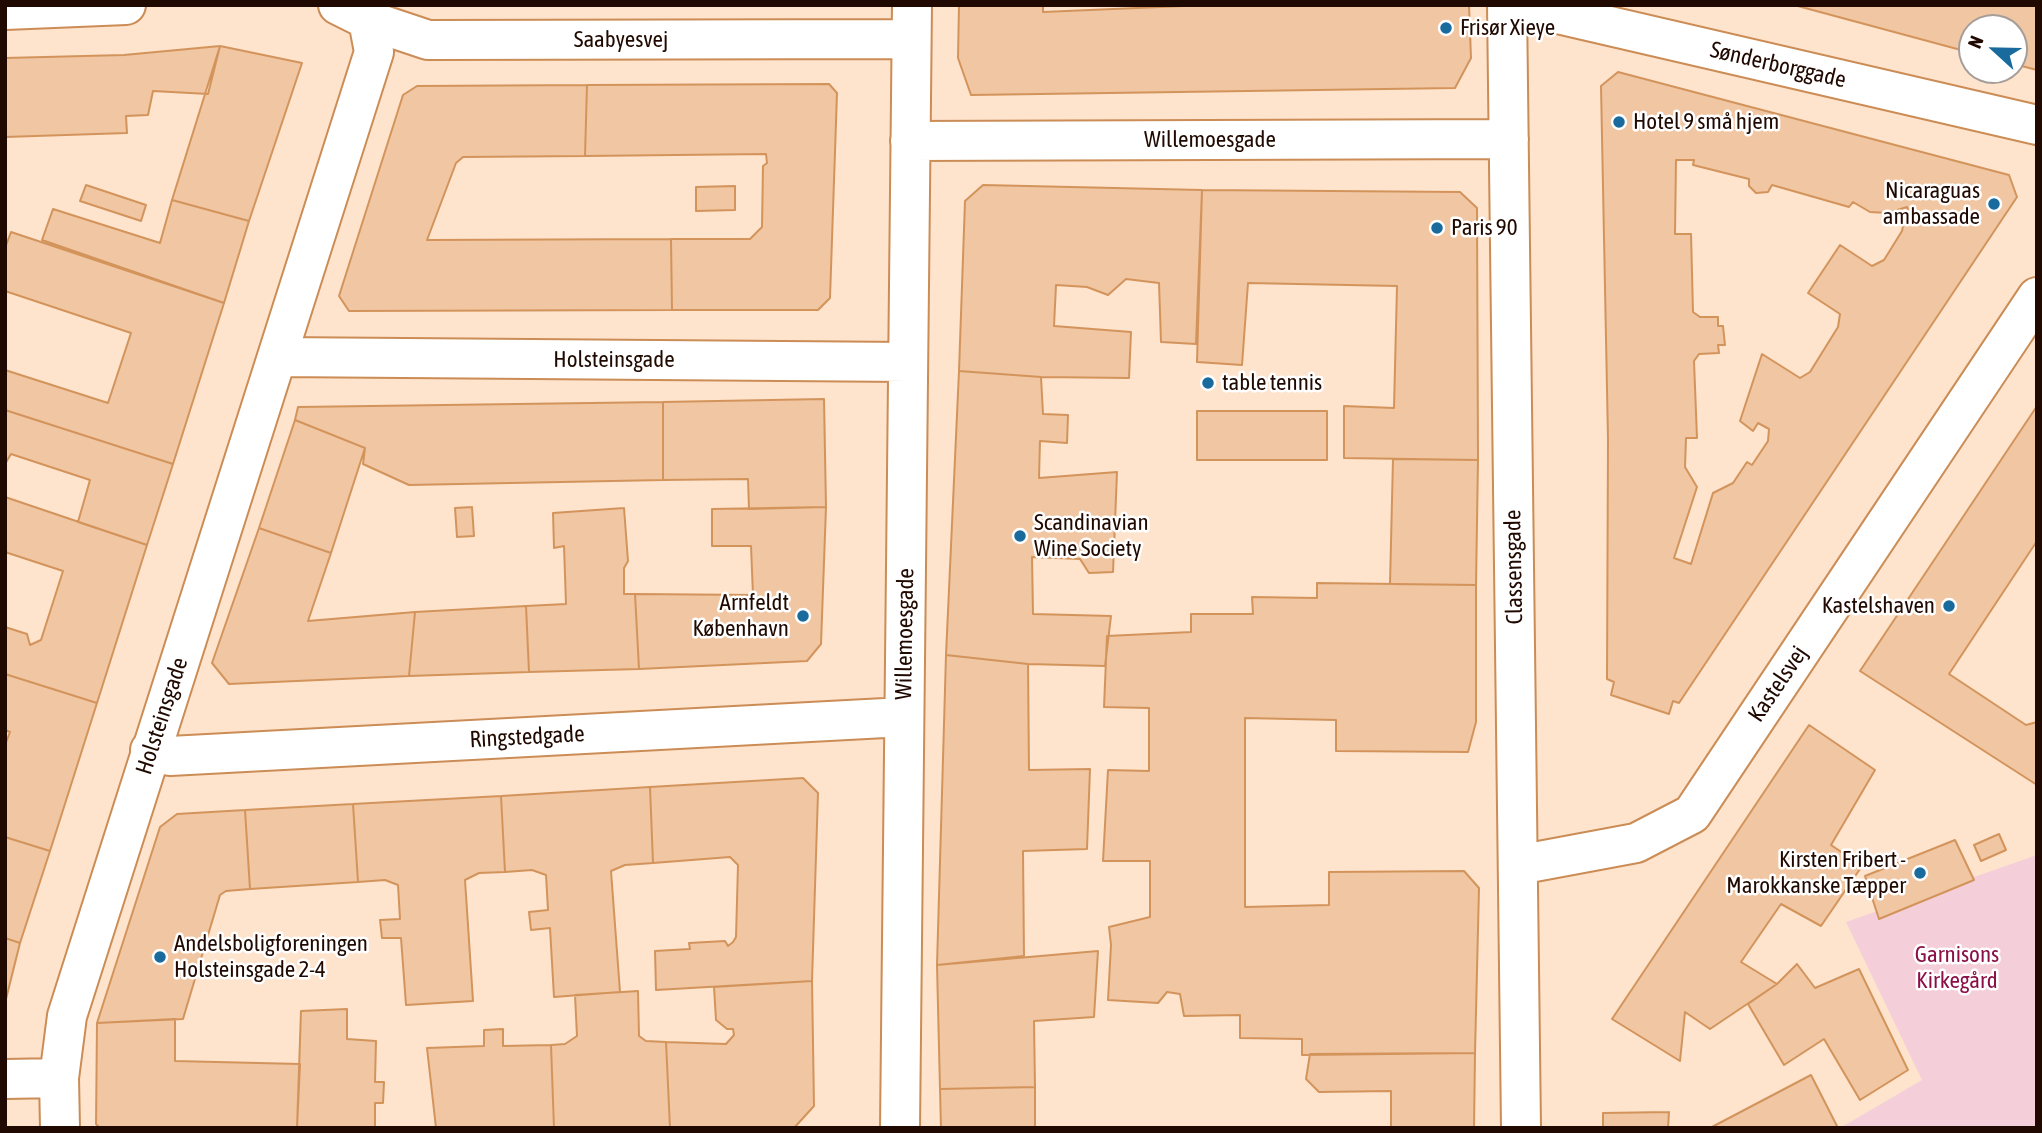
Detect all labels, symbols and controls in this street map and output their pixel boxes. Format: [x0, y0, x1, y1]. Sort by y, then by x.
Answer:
place label: Frisør Xieye [1460, 14, 1555, 42]
north arrow [1958, 14, 2028, 84]
marker: Frisør Xieye [1438, 20, 1454, 36]
street label: Saabyesvej [574, 26, 668, 54]
text: N [1963, 33, 1988, 51]
street label: Sønderborggade [1707, 36, 1849, 94]
place label: Hotel 9 små hjem [1633, 108, 1779, 136]
marker: Hotel 9 små hjem [1611, 114, 1627, 130]
street label: Willemoesgade [1144, 126, 1276, 154]
place label: Nicaraguas ambassade [1883, 177, 1980, 231]
marker: Nicaraguas ambassade [1986, 196, 2002, 212]
place label: Paris 90 [1451, 214, 1517, 242]
marker: Paris 90 [1429, 220, 1445, 236]
street label: Holsteinsgade [553, 346, 675, 374]
place label: table tennis [1222, 369, 1322, 397]
marker: table tennis [1200, 375, 1216, 391]
place label: Scandinavian Wine Society [1034, 509, 1149, 563]
street label: Classensgade [1499, 509, 1529, 625]
marker: Scandinavian Wine Society [1012, 528, 1028, 544]
street label: Willemoesgade [890, 568, 920, 700]
place label: Arnfeldt København [692, 589, 789, 643]
place label: Kastelshaven [1822, 592, 1935, 620]
marker: Kastelshaven [1941, 598, 1957, 614]
marker: Arnfeldt København [795, 608, 811, 624]
street label: Kastelsvej [1743, 641, 1813, 727]
street label: Holsteinsgade [130, 654, 194, 778]
street label: Ringstedgade [469, 720, 585, 754]
place label: Kirsten Fribert - Marokkanske Tæpper [1726, 846, 1906, 900]
marker: Kirsten Fribert - Marokkanske Tæpper [1912, 865, 1928, 881]
place label: Andelsboligforeningen Holsteinsgade 2-4 [174, 930, 368, 984]
park label: Garnisons Kirkegård [1915, 941, 1999, 995]
marker: Andelsboligforeningen Holsteinsgade 2-4 [152, 949, 168, 965]

